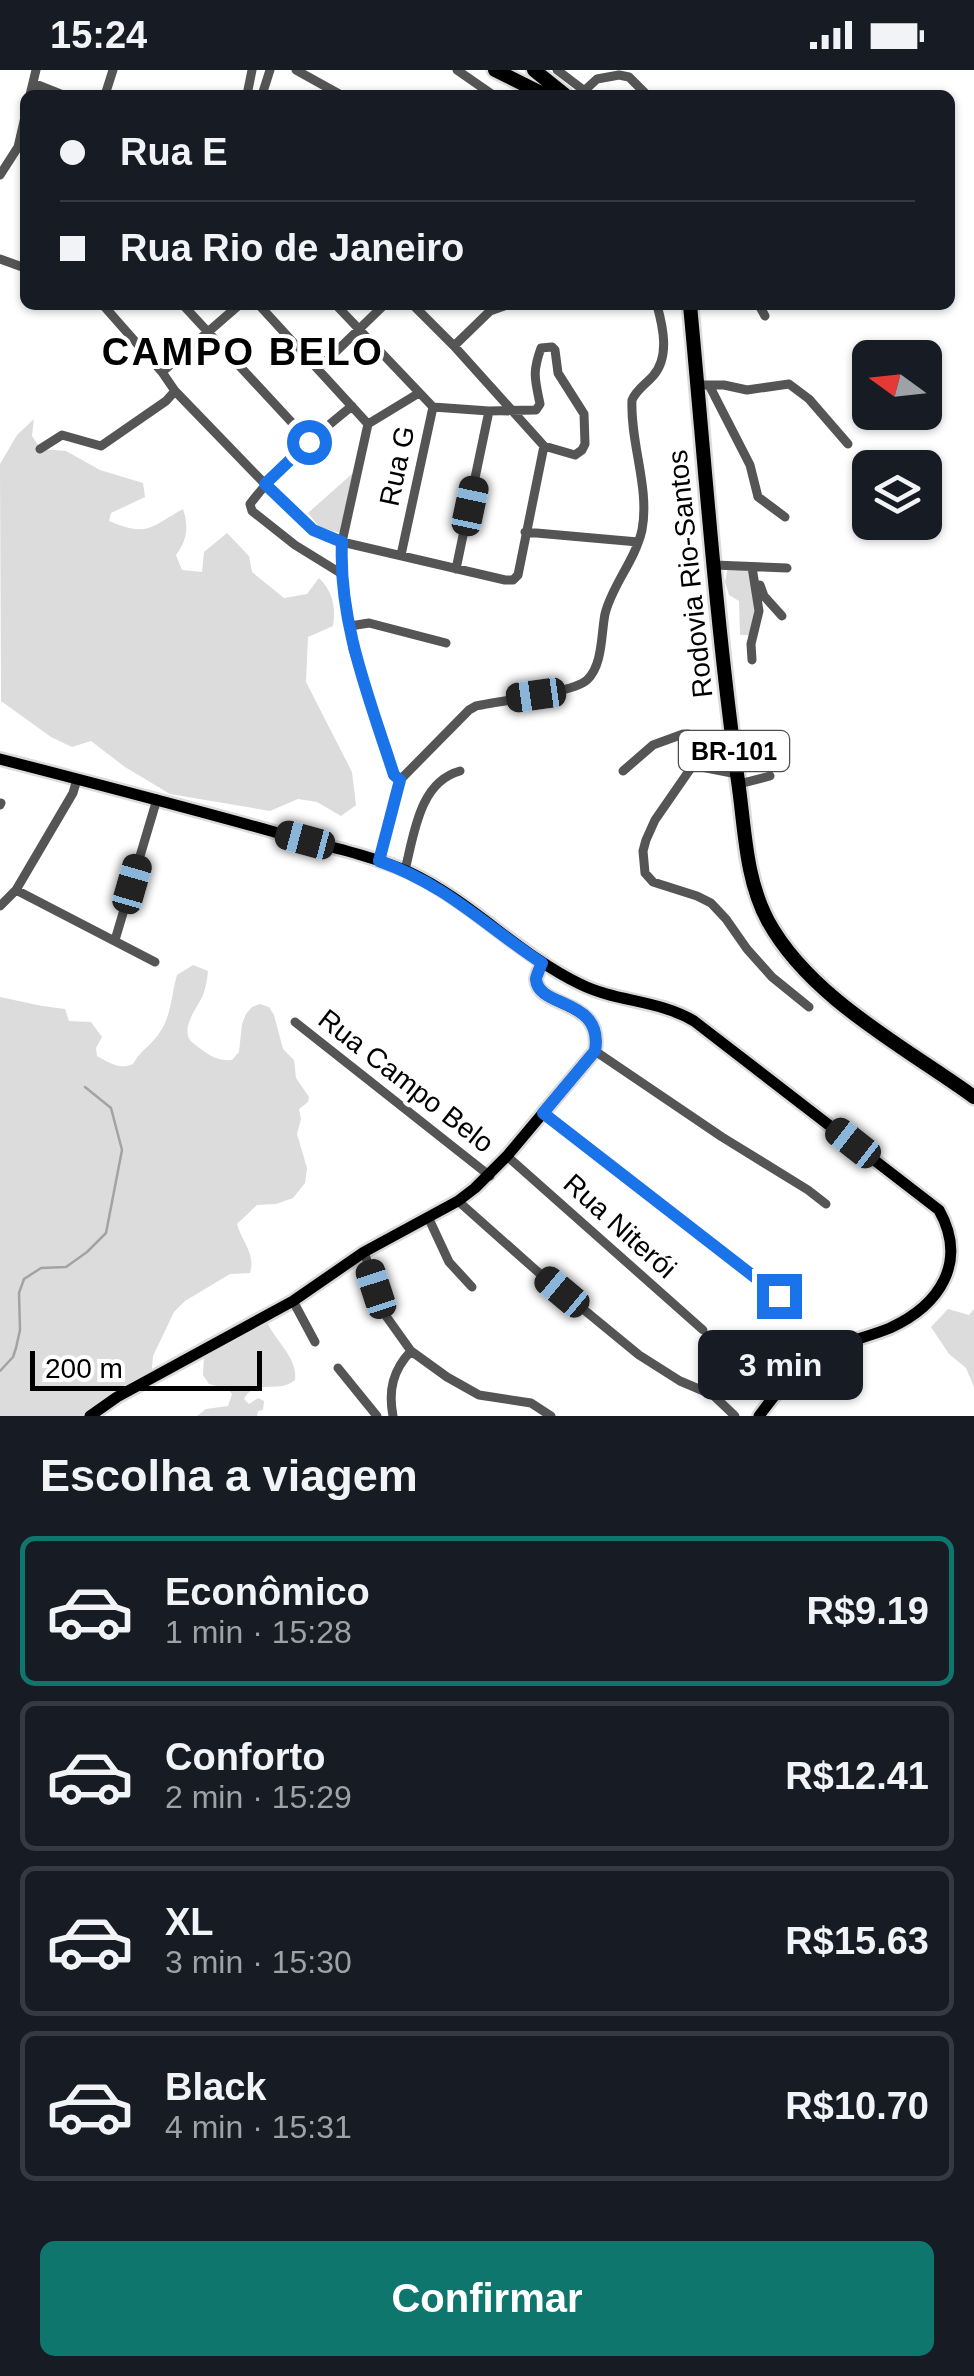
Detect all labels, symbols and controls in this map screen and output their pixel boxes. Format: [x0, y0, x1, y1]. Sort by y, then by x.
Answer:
text: 15:24 [50, 14, 147, 56]
text: Rua E [120, 131, 228, 173]
text: Rua Rio de Janeiro [120, 227, 464, 269]
district label: CAMPO BELO [102, 331, 384, 373]
north arrow [852, 340, 942, 430]
map controls [852, 340, 942, 540]
route start [287, 420, 332, 465]
street label: Rua G [373, 423, 421, 509]
street label: Rodovia Rio-Santos [662, 449, 718, 699]
button: layers [852, 450, 942, 540]
car [449, 474, 491, 538]
car [504, 676, 568, 714]
road number: BR-101 [679, 731, 789, 771]
car [272, 818, 338, 862]
car [109, 851, 155, 917]
street label: Rua Campo Belo [312, 1003, 500, 1159]
car [820, 1113, 886, 1173]
street label: Rua Niterói [558, 1168, 682, 1284]
car [352, 1256, 400, 1322]
car [529, 1261, 595, 1323]
route end [757, 1274, 802, 1319]
callout: 3 min [696, 1331, 862, 1401]
scale bar [30, 1346, 262, 1390]
text: 3 min [739, 1347, 822, 1383]
text: 200 m [45, 1353, 123, 1384]
text: Escolha a viagem [40, 1450, 418, 1501]
icon: car [45, 1566, 135, 1656]
text: Econômico [165, 1571, 370, 1613]
text: R$9.19 [806, 1590, 929, 1632]
text: 1 min · 15:28 [165, 1614, 352, 1650]
icon: car [45, 1731, 135, 1821]
text: Conforto [165, 1736, 325, 1778]
text: R$12.41 [785, 1755, 929, 1797]
text: 2 min · 15:29 [165, 1779, 352, 1815]
icon: car [45, 1896, 135, 1986]
text: XL [165, 1901, 214, 1943]
text: R$15.63 [785, 1920, 929, 1962]
text: 3 min · 15:30 [165, 1944, 352, 1980]
icon: car [45, 2061, 135, 2151]
text: Black [165, 2066, 266, 2108]
text: R$10.70 [785, 2085, 929, 2127]
text: 4 min · 15:31 [165, 2109, 352, 2145]
button: Confirmar [40, 2241, 934, 2356]

